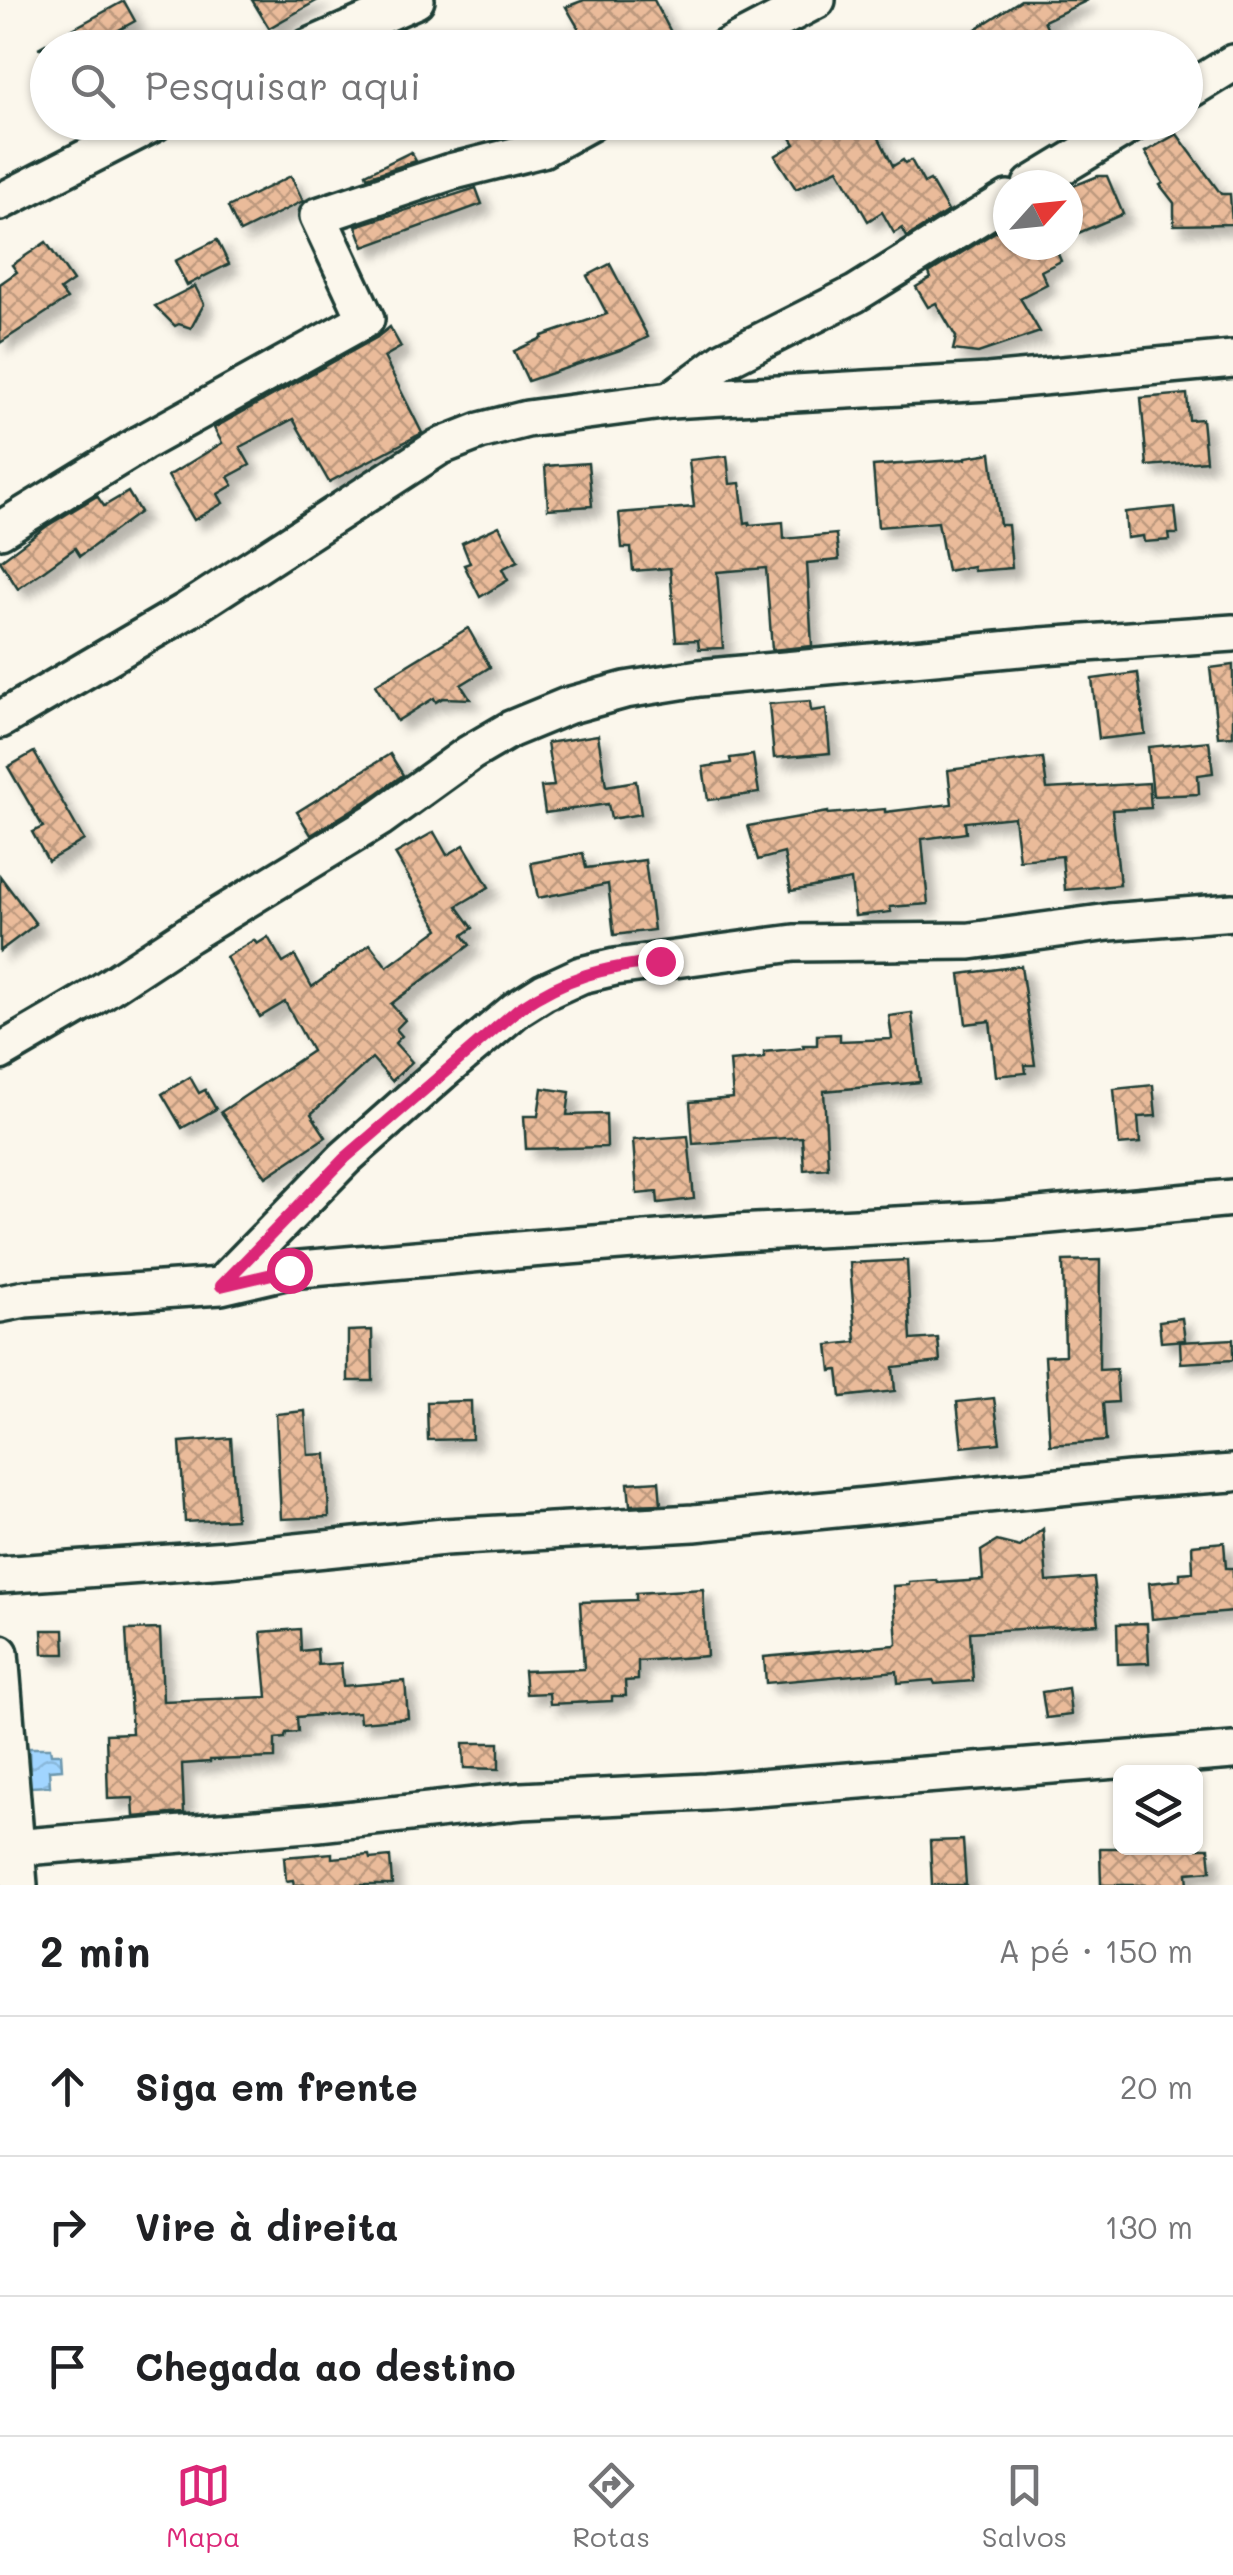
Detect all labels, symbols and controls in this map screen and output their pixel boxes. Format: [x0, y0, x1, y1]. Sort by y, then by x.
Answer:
search box [30, 30, 1203, 140]
icon: search [65, 58, 120, 113]
text: Pesquisar aqui [145, 60, 421, 110]
north arrow [993, 170, 1083, 260]
route end [638, 939, 684, 985]
route start [267, 1248, 313, 1294]
map controls [1113, 1765, 1203, 1855]
button: layers [1113, 1765, 1203, 1855]
text: 2 min [40, 1923, 150, 1978]
text: A pé · 150 m [998, 1929, 1193, 1971]
icon: ahead [40, 2059, 95, 2114]
text: Siga em frente [135, 2061, 418, 2111]
text: 20 m [1120, 2065, 1193, 2107]
icon: right [40, 2199, 95, 2254]
text: Vire à direita [135, 2201, 399, 2251]
text: 130 m [1104, 2205, 1193, 2247]
icon: arrive [40, 2339, 95, 2394]
text: Chegada ao destino [135, 2341, 516, 2391]
tab: Mapa [166, 2458, 240, 2554]
tab: Rotas [572, 2458, 650, 2554]
tab: Salvos [982, 2458, 1067, 2554]

